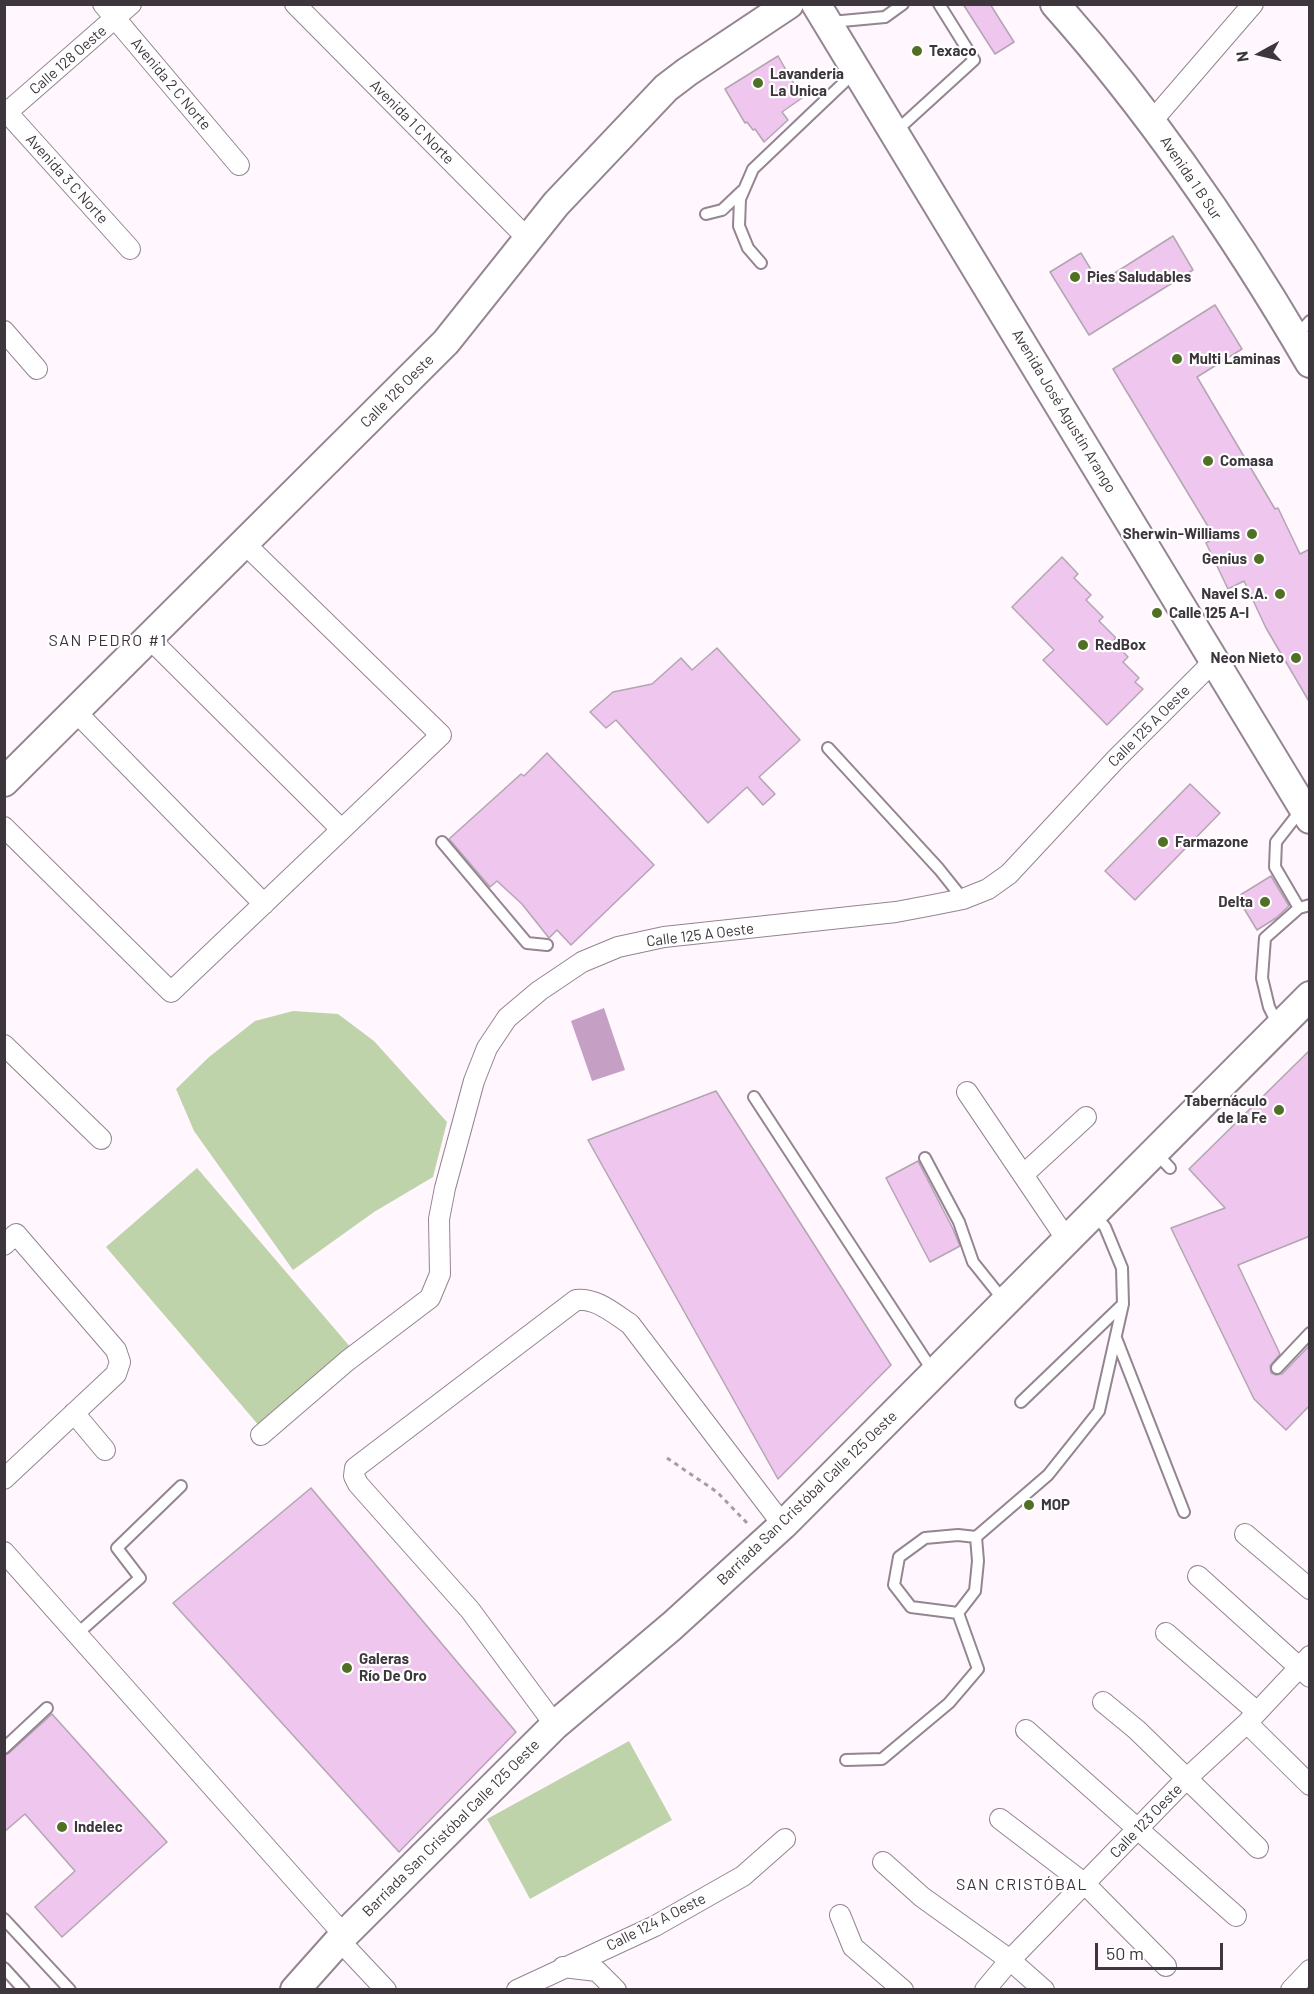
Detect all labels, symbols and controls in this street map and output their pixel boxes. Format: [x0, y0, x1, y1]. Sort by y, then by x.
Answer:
street label: Calle 128 Oeste [26, 22, 110, 98]
north arrow [1230, 24, 1290, 84]
street label: Avenida 2 C Norte [127, 34, 215, 134]
place label: Texaco [929, 42, 977, 60]
marker: Texaco [910, 44, 924, 58]
text: N [1232, 50, 1252, 63]
place label: Lavanderia La Unica [770, 65, 844, 100]
street label: Avenida 1 C Norte [366, 76, 458, 168]
marker: Lavanderia La Unica [751, 76, 765, 90]
street label: Avenida 3 C Norte [22, 130, 112, 228]
street label: Avenida 1 B Sur [1156, 133, 1226, 223]
place label: Pies Saludables [1087, 268, 1191, 286]
marker: Pies Saludables [1068, 270, 1082, 284]
street label: Avenida José Agustín Arango [1008, 326, 1120, 496]
place label: Multi Laminas [1189, 350, 1281, 368]
street label: Calle 126 Oeste [357, 351, 437, 431]
marker: Multi Laminas [1170, 352, 1184, 366]
place label: Comasa [1220, 452, 1273, 470]
marker: Comasa [1201, 454, 1215, 468]
place label: Sherwin-Williams [1123, 525, 1240, 543]
marker: Sherwin-Williams [1245, 527, 1259, 541]
place label: Genius [1202, 550, 1247, 568]
marker: Genius [1252, 552, 1266, 566]
place label: Navel S.A. [1201, 585, 1268, 603]
marker: Navel S.A. [1273, 587, 1287, 601]
place label: Calle 125 A-I [1169, 604, 1249, 622]
marker: Calle 125 A-I [1150, 606, 1164, 620]
district label: SAN PEDRO #1 [48, 631, 168, 651]
place label: RedBox [1095, 636, 1146, 654]
marker: RedBox [1076, 638, 1090, 652]
place label: Neon Nieto [1211, 649, 1284, 667]
marker: Neon Nieto [1289, 651, 1303, 665]
street label: Calle 125 A Oeste [1104, 681, 1194, 771]
place label: Farmazone [1175, 833, 1248, 851]
marker: Farmazone [1156, 835, 1170, 849]
place label: Delta [1218, 893, 1253, 911]
marker: Delta [1258, 895, 1272, 909]
street label: Calle 125 A Oeste [645, 919, 755, 951]
place label: Tabernáculo de la Fe [1184, 1092, 1267, 1127]
marker: Tabernáculo de la Fe [1272, 1103, 1286, 1117]
street label: Barriada San Cristóbal Calle 125 Oeste [713, 1407, 901, 1589]
place label: MOP [1041, 1496, 1070, 1514]
marker: MOP [1022, 1498, 1036, 1512]
place label: Galeras Río De Oro [359, 1650, 427, 1685]
marker: Galeras Río De Oro [340, 1661, 354, 1675]
street label: Barriada San Cristóbal Calle 125 Oeste [359, 1736, 543, 1920]
street label: Calle 123 Oeste [1106, 1780, 1186, 1862]
place label: Indelec [74, 1818, 123, 1836]
marker: Indelec [55, 1820, 69, 1834]
district label: SAN CRISTÓBAL [956, 1875, 1088, 1895]
street label: Calle 124 A Oeste [603, 1889, 709, 1955]
scale bar [1098, 1931, 1226, 1969]
text: 50 m [1106, 1942, 1144, 1964]

